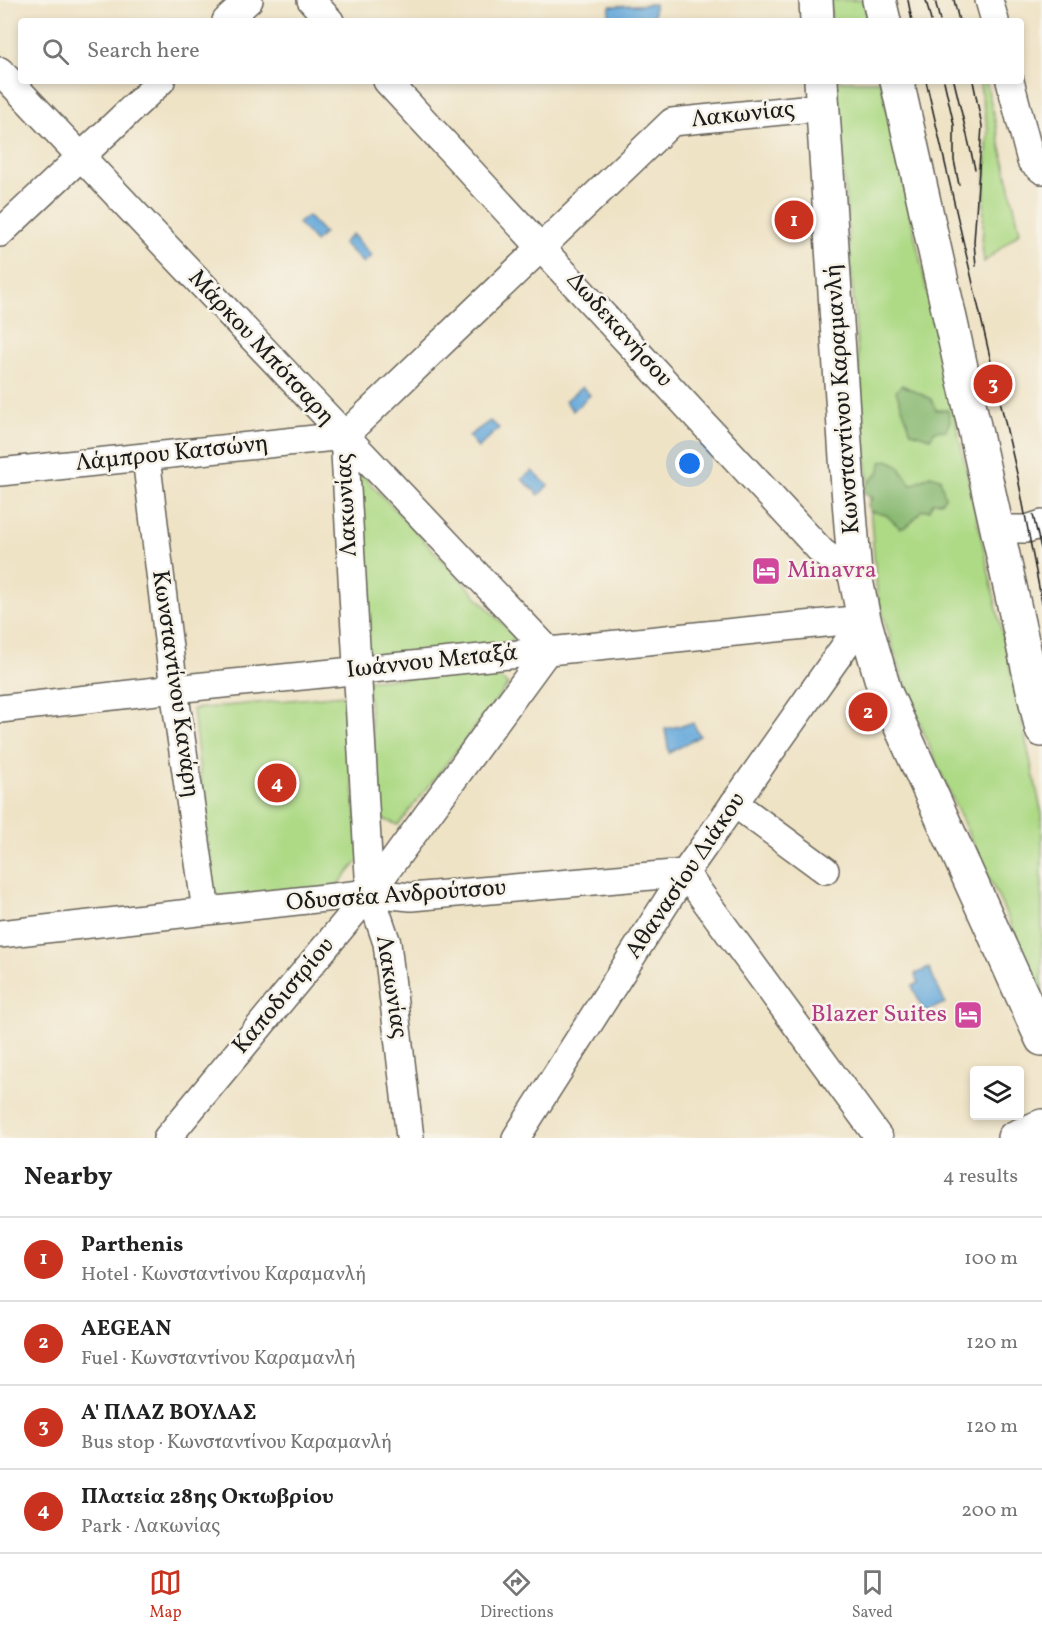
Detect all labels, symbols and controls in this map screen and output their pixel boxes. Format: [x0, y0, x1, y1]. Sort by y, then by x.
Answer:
search box [18, 18, 1024, 84]
icon: search [39, 35, 72, 68]
text: Search here [87, 36, 200, 67]
street label: Λακωνίας [690, 93, 796, 137]
pin: 1 [774, 198, 814, 242]
street label: Μάρκου Μπότσαρη [180, 262, 342, 434]
street label: Κωνσταντίνου Καραμανλή [817, 263, 869, 535]
street label: Δωδεκανήσου [558, 265, 680, 395]
pin: 3 [974, 362, 1012, 406]
street label: Λάμπρου Κατσώνη [74, 427, 270, 481]
your location [675, 449, 704, 478]
street label: Λακωνίας [327, 452, 367, 558]
place label: Minavra [787, 554, 877, 588]
hotel icon: Minavra [750, 555, 782, 587]
street label: Κωνσταντίνου Κανάρη [142, 568, 208, 800]
street label: Ιωάννου Μεταξά [345, 636, 519, 688]
pin: 2 [848, 690, 888, 734]
pin: 4 [258, 760, 296, 806]
street label: Αθανασίου Διάκου [618, 786, 754, 966]
street label: Οδυσσέα Ανδρούτσου [285, 871, 507, 921]
street label: Καποδιστρίου [225, 930, 343, 1062]
street label: Λακωνίας [366, 933, 416, 1041]
place label: Blazer Suites [811, 998, 947, 1032]
hotel icon: Blazer Suites [952, 999, 984, 1031]
map controls [970, 1066, 1024, 1120]
button: layers [970, 1066, 1024, 1120]
text: Nearby [24, 1159, 113, 1195]
text: 4 results [943, 1163, 1018, 1191]
text: Parthenis [81, 1230, 183, 1261]
text: 1 [39, 1245, 48, 1273]
text: 100 m [964, 1245, 1018, 1273]
text: Hotel · Κωνσταντίνου Καραμανλή [81, 1261, 367, 1289]
text: AEGEAN [81, 1314, 171, 1345]
text: 2 [38, 1329, 49, 1357]
text: 120 m [966, 1329, 1018, 1357]
text: Fuel · Κωνσταντίνου Καραμανλή [81, 1345, 356, 1373]
text: Α' ΠΛΑΖ ΒΟΥΛΑΣ [81, 1398, 256, 1429]
text: 3 [38, 1413, 49, 1441]
text: 120 m [966, 1413, 1018, 1441]
text: Bus stop · Κωνσταντίνου Καραμανλή [81, 1429, 392, 1457]
text: Πλατεία 28ης Οκτωβρίου [81, 1482, 334, 1513]
text: 4 [37, 1497, 50, 1525]
text: 200 m [961, 1497, 1018, 1525]
text: Park · Λακωνίας [81, 1513, 220, 1541]
tab: Map [149, 1566, 182, 1624]
tab: Directions [480, 1566, 554, 1624]
tab: Saved [852, 1566, 893, 1624]

